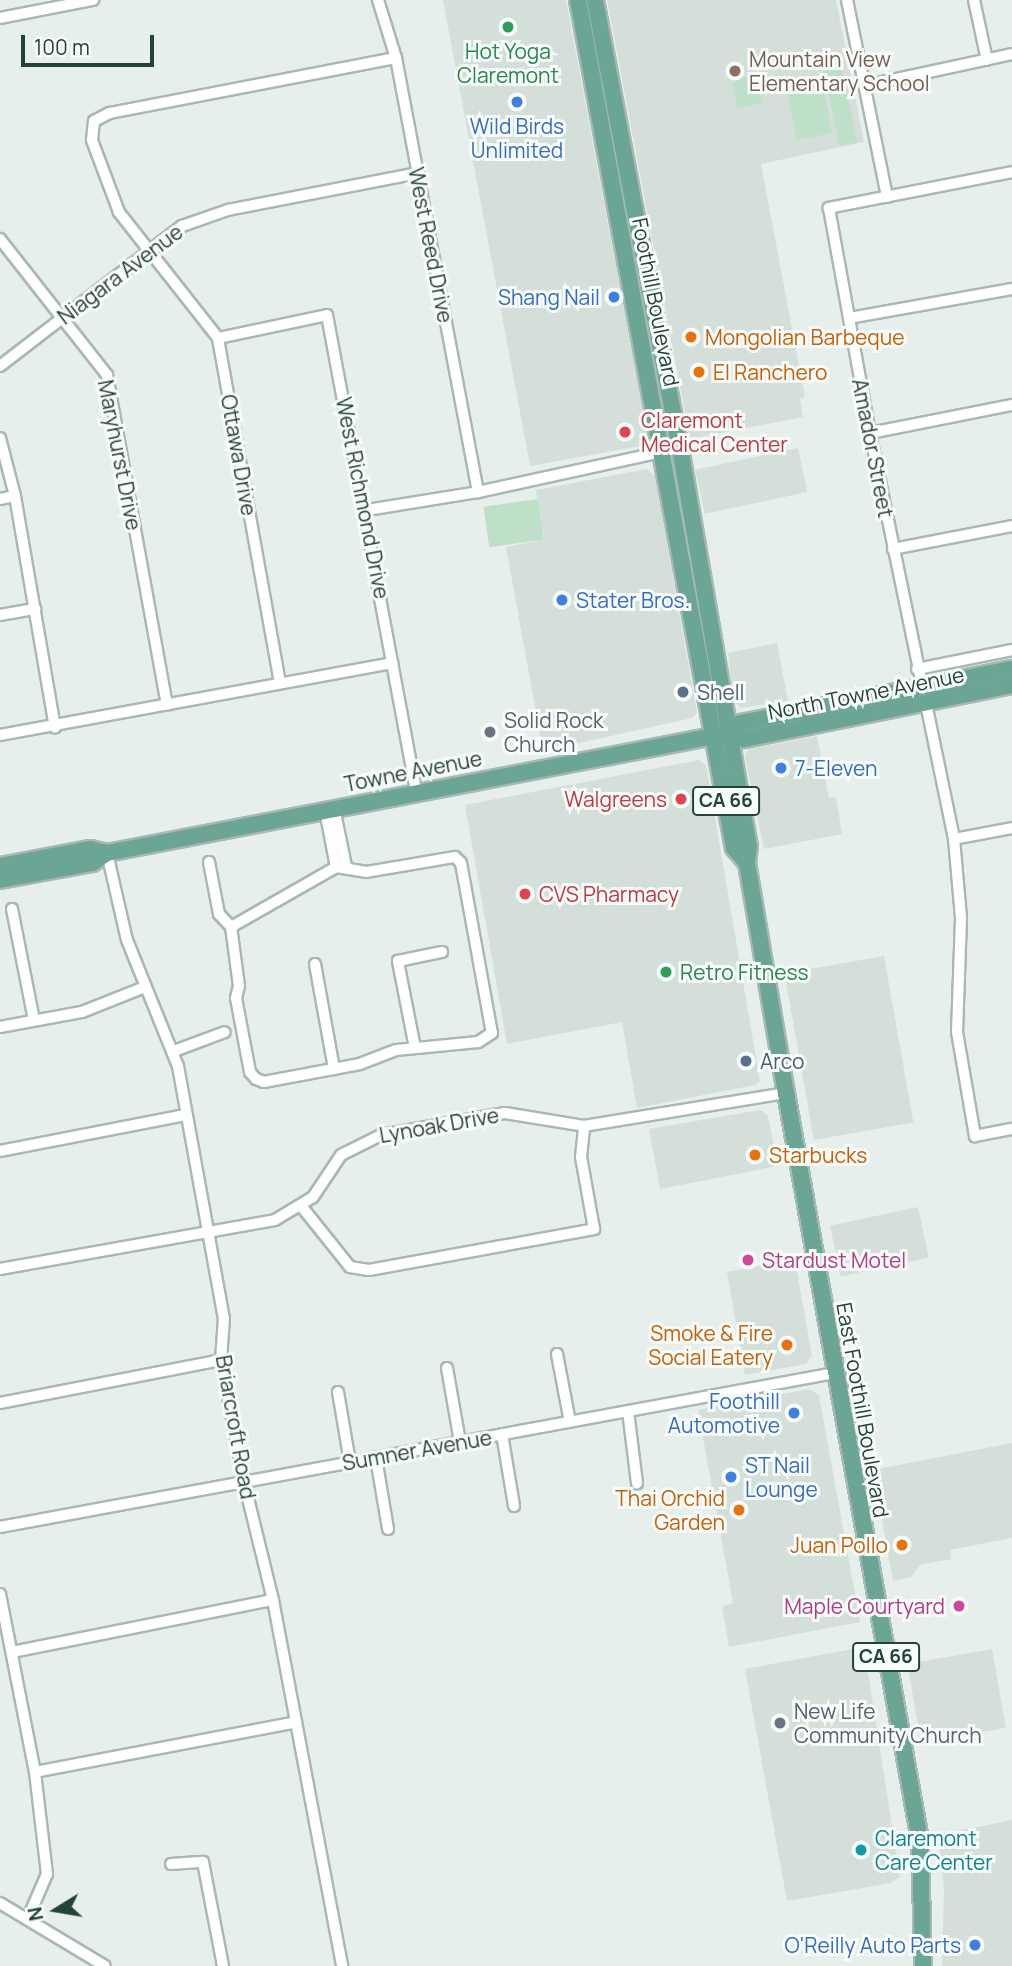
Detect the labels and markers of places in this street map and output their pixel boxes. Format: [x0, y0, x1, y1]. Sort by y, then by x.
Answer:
marker: Hot Yoga Claremont [500, 19, 516, 35]
place label: Hot Yoga Claremont [457, 38, 559, 88]
place label: Mountain View Elementary School [749, 46, 930, 96]
marker: Mountain View Elementary School [727, 63, 743, 79]
marker: Wild Birds Unlimited [509, 94, 525, 110]
place label: Wild Birds Unlimited [470, 113, 564, 163]
place label: Shang Nail [498, 284, 600, 310]
marker: Shang Nail [606, 289, 622, 305]
place label: Mongolian Barbeque [705, 324, 905, 350]
marker: Mongolian Barbeque [683, 329, 699, 345]
place label: El Ranchero [713, 359, 828, 385]
marker: El Ranchero [691, 364, 707, 380]
place label: Claremont Medical Center [641, 407, 788, 457]
marker: Claremont Medical Center [615, 422, 635, 442]
place label: Stater Bros. [576, 587, 690, 613]
marker: Stater Bros. [554, 592, 570, 608]
place label: Shell [697, 679, 745, 705]
marker: Shell [675, 684, 691, 700]
place label: Solid Rock Church [504, 707, 604, 757]
marker: Solid Rock Church [482, 724, 498, 740]
place label: 7-Eleven [795, 755, 877, 781]
marker: 7-Eleven [773, 760, 789, 776]
place label: Walgreens [564, 786, 667, 812]
marker: Walgreens [673, 791, 689, 807]
place label: CVS Pharmacy [539, 881, 679, 907]
marker: CVS Pharmacy [517, 886, 533, 902]
place label: Retro Fitness [680, 959, 809, 985]
marker: Retro Fitness [658, 964, 674, 980]
place label: Arco [760, 1048, 804, 1074]
marker: Arco [738, 1053, 754, 1069]
place label: Starbucks [769, 1142, 867, 1168]
marker: Starbucks [747, 1147, 763, 1163]
place label: Stardust Motel [762, 1247, 906, 1273]
marker: Stardust Motel [740, 1252, 756, 1268]
place label: Smoke & Fire Social Eatery [648, 1320, 773, 1370]
marker: Smoke & Fire Social Eatery [779, 1337, 795, 1353]
place label: Foothill Automotive [668, 1388, 780, 1438]
marker: Foothill Automotive [786, 1405, 802, 1421]
place label: ST Nail Lounge [745, 1452, 818, 1502]
marker: ST Nail Lounge [723, 1469, 739, 1485]
place label: Thai Orchid Garden [615, 1485, 725, 1535]
marker: Thai Orchid Garden [731, 1502, 747, 1518]
place label: Juan Pollo [790, 1532, 888, 1558]
marker: Juan Pollo [894, 1537, 910, 1553]
place label: Maple Courtyard [784, 1593, 945, 1619]
marker: Maple Courtyard [951, 1598, 967, 1614]
place label: New Life Community Church [794, 1698, 982, 1748]
marker: New Life Community Church [772, 1715, 788, 1731]
place label: Claremont Care Center [875, 1825, 993, 1875]
marker: Claremont Care Center [853, 1842, 869, 1858]
place label: O'Reilly Auto Parts [785, 1932, 961, 1958]
marker: O'Reilly Auto Parts [967, 1937, 983, 1953]

